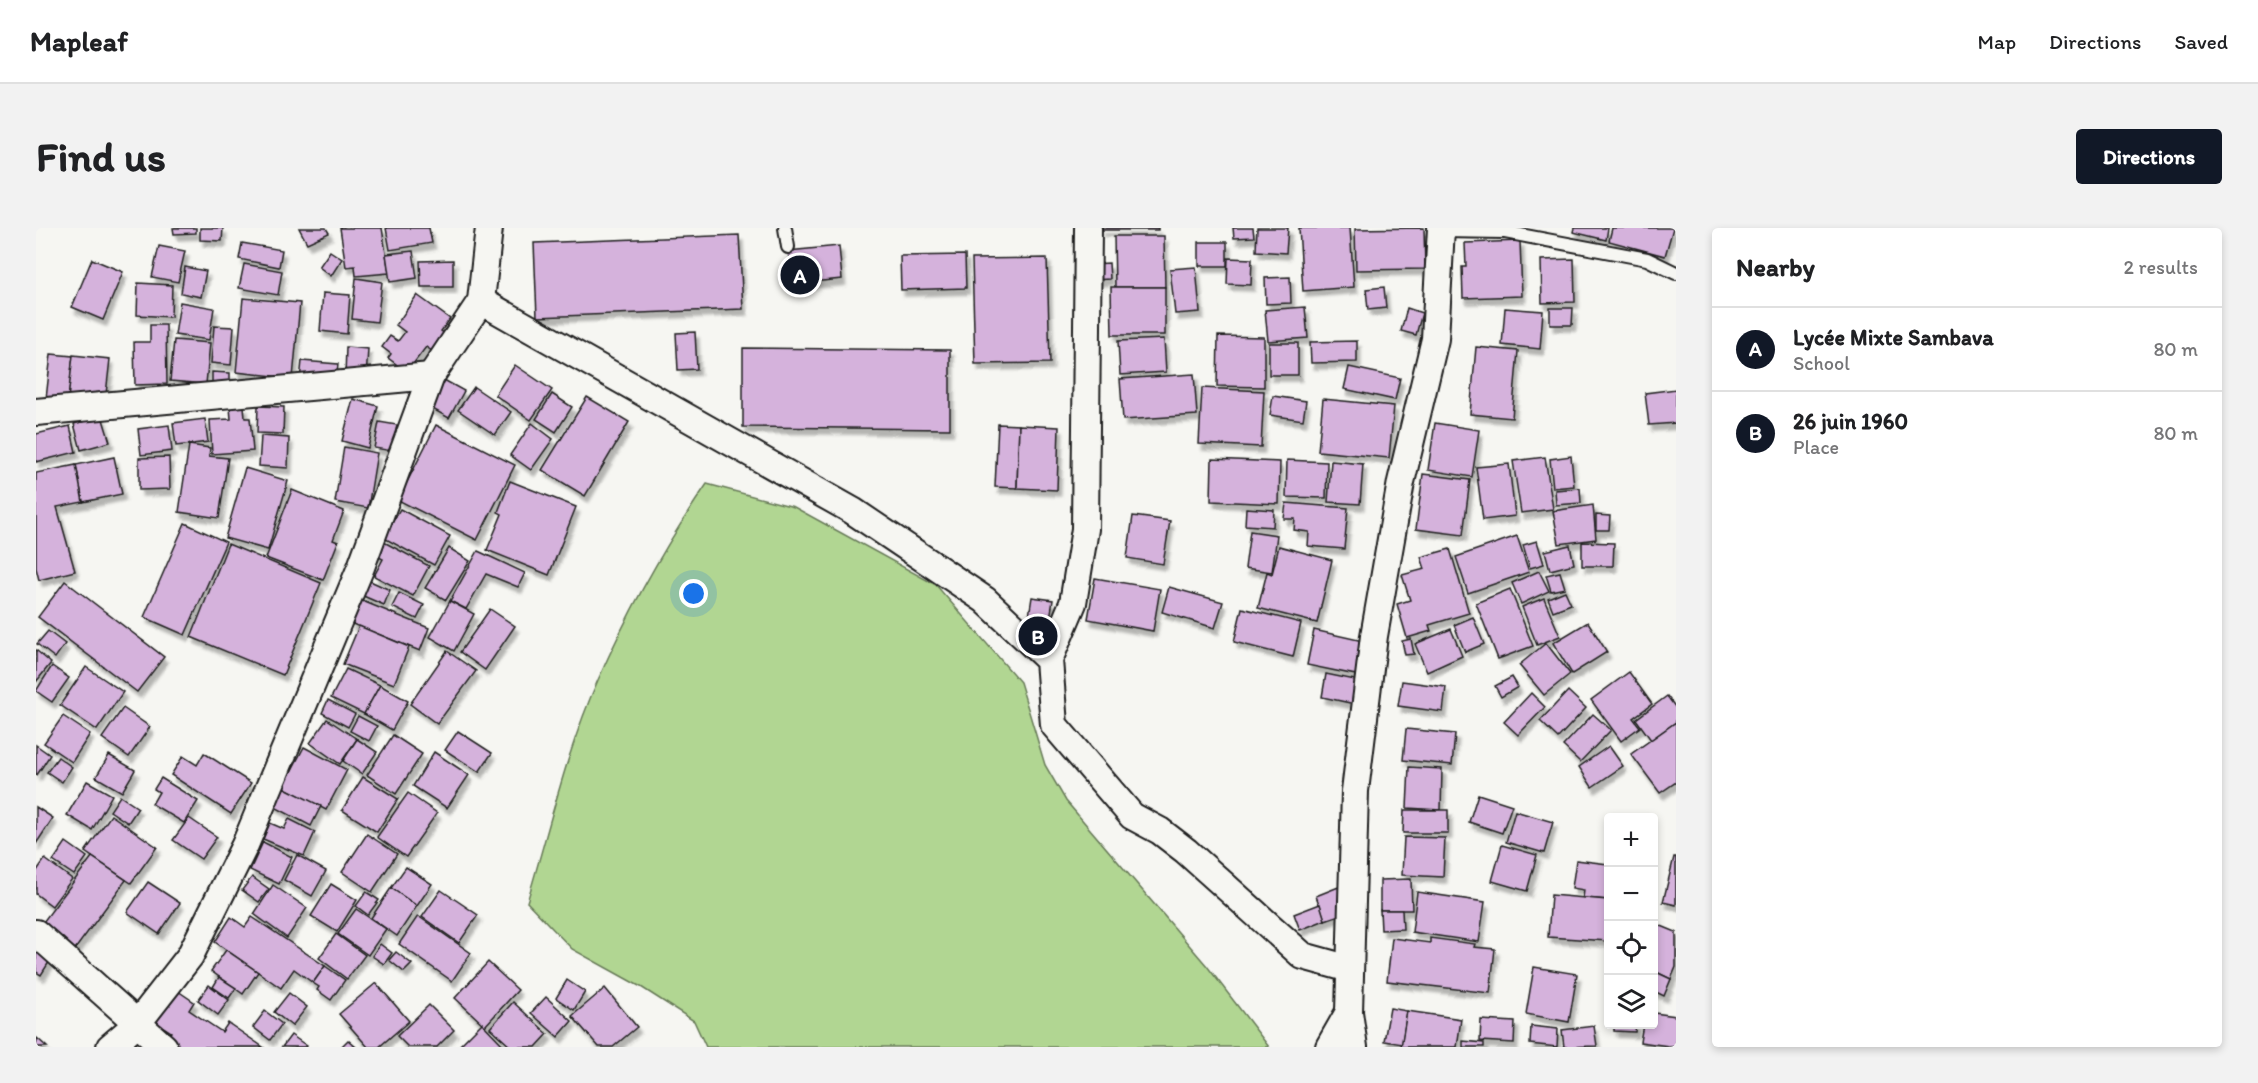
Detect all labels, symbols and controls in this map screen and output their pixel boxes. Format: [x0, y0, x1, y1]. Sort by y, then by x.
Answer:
text: Mapleaf [30, 24, 128, 58]
text: Map [1978, 29, 2016, 54]
text: Directions [2049, 29, 2141, 54]
text: Saved [2174, 29, 2228, 54]
button: Directions [2076, 129, 2222, 184]
text: Find us [36, 131, 166, 182]
text: Nearby [1736, 251, 1815, 283]
pin: A [780, 252, 819, 298]
text: 2 results [2124, 255, 2198, 279]
text: Lycée Mixte Sambava [1793, 324, 1994, 351]
text: A [1749, 337, 1762, 361]
text: 80 m [2153, 337, 2198, 361]
text: School [1793, 351, 1850, 375]
text: 26 juin 1960 [1793, 408, 1908, 435]
text: B [1749, 421, 1762, 445]
text: 80 m [2153, 421, 2198, 445]
text: Place [1793, 435, 1839, 459]
your location [679, 579, 708, 608]
pin: B [1018, 614, 1058, 658]
map controls [1604, 813, 1658, 1029]
button: + [1604, 813, 1658, 867]
button: − [1604, 867, 1658, 921]
button: locate [1604, 921, 1658, 975]
button: layers [1604, 975, 1658, 1029]

